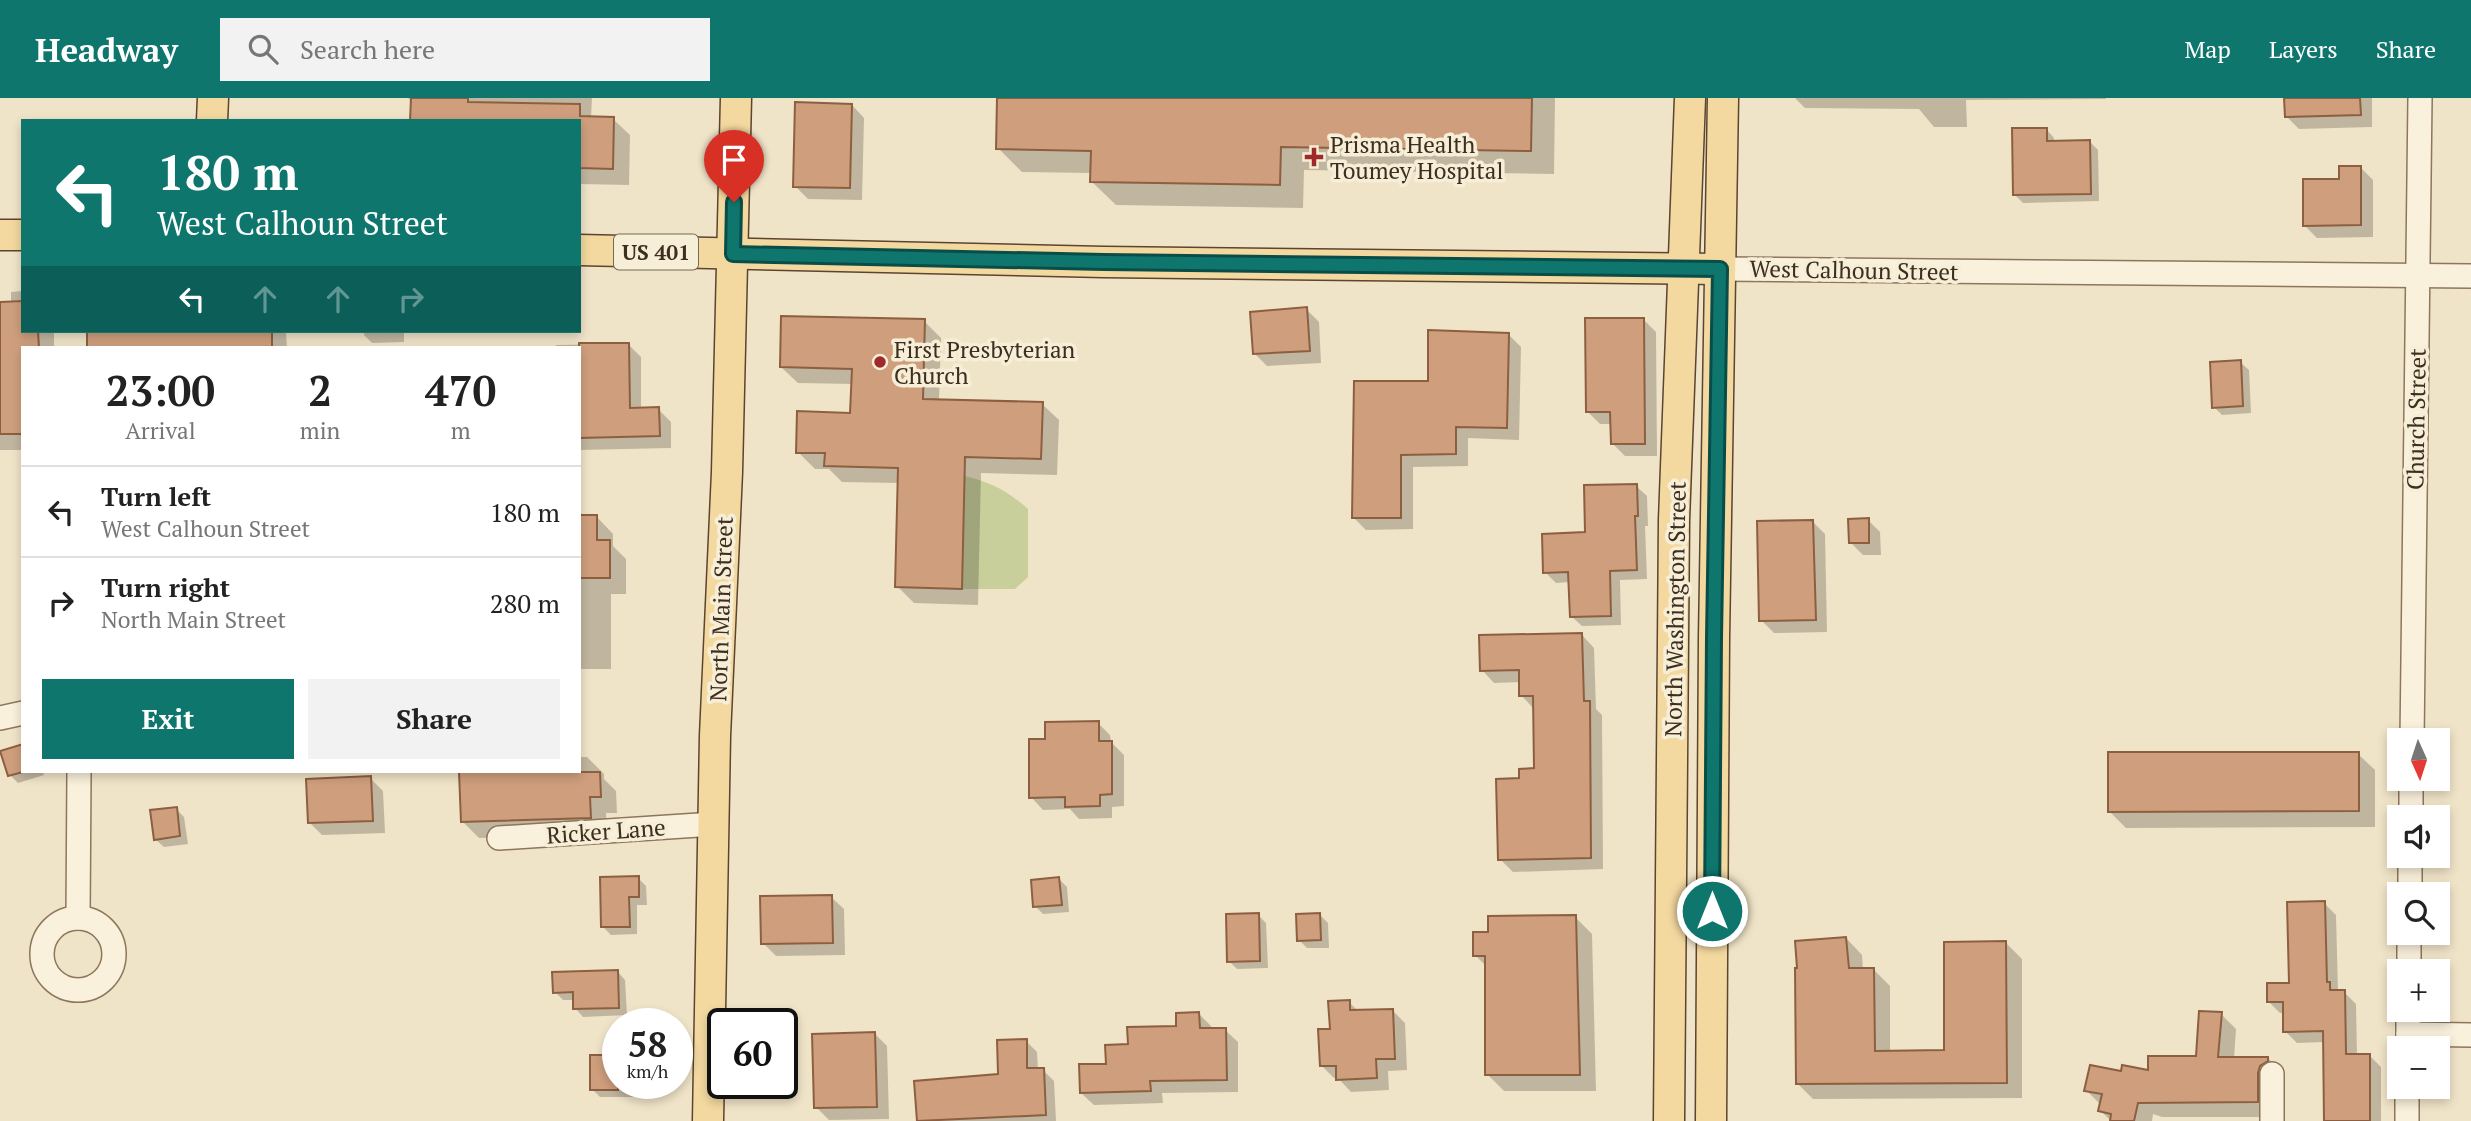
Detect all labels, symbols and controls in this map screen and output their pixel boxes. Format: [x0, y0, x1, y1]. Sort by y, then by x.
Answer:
search box [220, 18, 710, 81]
text: Headway [35, 28, 178, 71]
icon: search [244, 30, 282, 68]
text: Search here [300, 32, 435, 66]
text: Map [2184, 33, 2231, 65]
text: Layers [2269, 33, 2338, 65]
text: Share [2376, 33, 2436, 65]
place label: Prisma Health Toumey Hospital [1330, 129, 1503, 186]
pin [704, 130, 764, 202]
text: 180 m [157, 139, 299, 204]
icon: arrive [715, 141, 753, 179]
icon: left [42, 147, 133, 238]
marker: Prisma Health Toumey Hospital [1304, 147, 1324, 167]
text: West Calhoun Street [157, 202, 448, 244]
road number: US 401 [614, 234, 698, 270]
street label: West Calhoun Street [1749, 253, 1959, 287]
icon: left [173, 280, 211, 318]
icon: ahead [246, 280, 284, 318]
icon: ahead [319, 280, 357, 318]
icon: right [392, 280, 430, 318]
place label: First Presbyterian Church [894, 334, 1076, 391]
street label: Church Street [2399, 348, 2433, 490]
marker: First Presbyterian Church [872, 354, 888, 370]
text: 23:00 [106, 362, 215, 418]
text: 2 [308, 362, 332, 418]
text: 470 [425, 362, 496, 418]
text: Arrival [125, 415, 196, 446]
text: min [300, 415, 340, 446]
text: m [451, 415, 471, 446]
text: Turn left [101, 479, 211, 513]
street label: North Washington Street [1657, 480, 1693, 737]
icon: left [42, 493, 80, 531]
text: 180 m [490, 495, 560, 529]
text: West Calhoun Street [101, 513, 310, 544]
street label: North Main Street [702, 515, 740, 702]
text: Turn right [101, 570, 230, 604]
icon: right [42, 584, 80, 622]
text: 280 m [490, 586, 560, 620]
text: North Main Street [101, 604, 286, 635]
button: Exit [42, 679, 294, 759]
button: Share [308, 679, 560, 759]
north arrow [2387, 728, 2450, 791]
map controls [2387, 728, 2450, 1099]
button: sound [2387, 805, 2450, 868]
street label: Ricker Lane [545, 811, 667, 851]
position arrow [1675, 874, 1749, 948]
button: search [2387, 882, 2450, 945]
button: + [2387, 959, 2450, 1022]
speed limit sign: 60 [707, 1008, 798, 1099]
text: 58 [628, 1021, 667, 1067]
button: − [2387, 1036, 2450, 1099]
text: km/h [627, 1059, 668, 1083]

